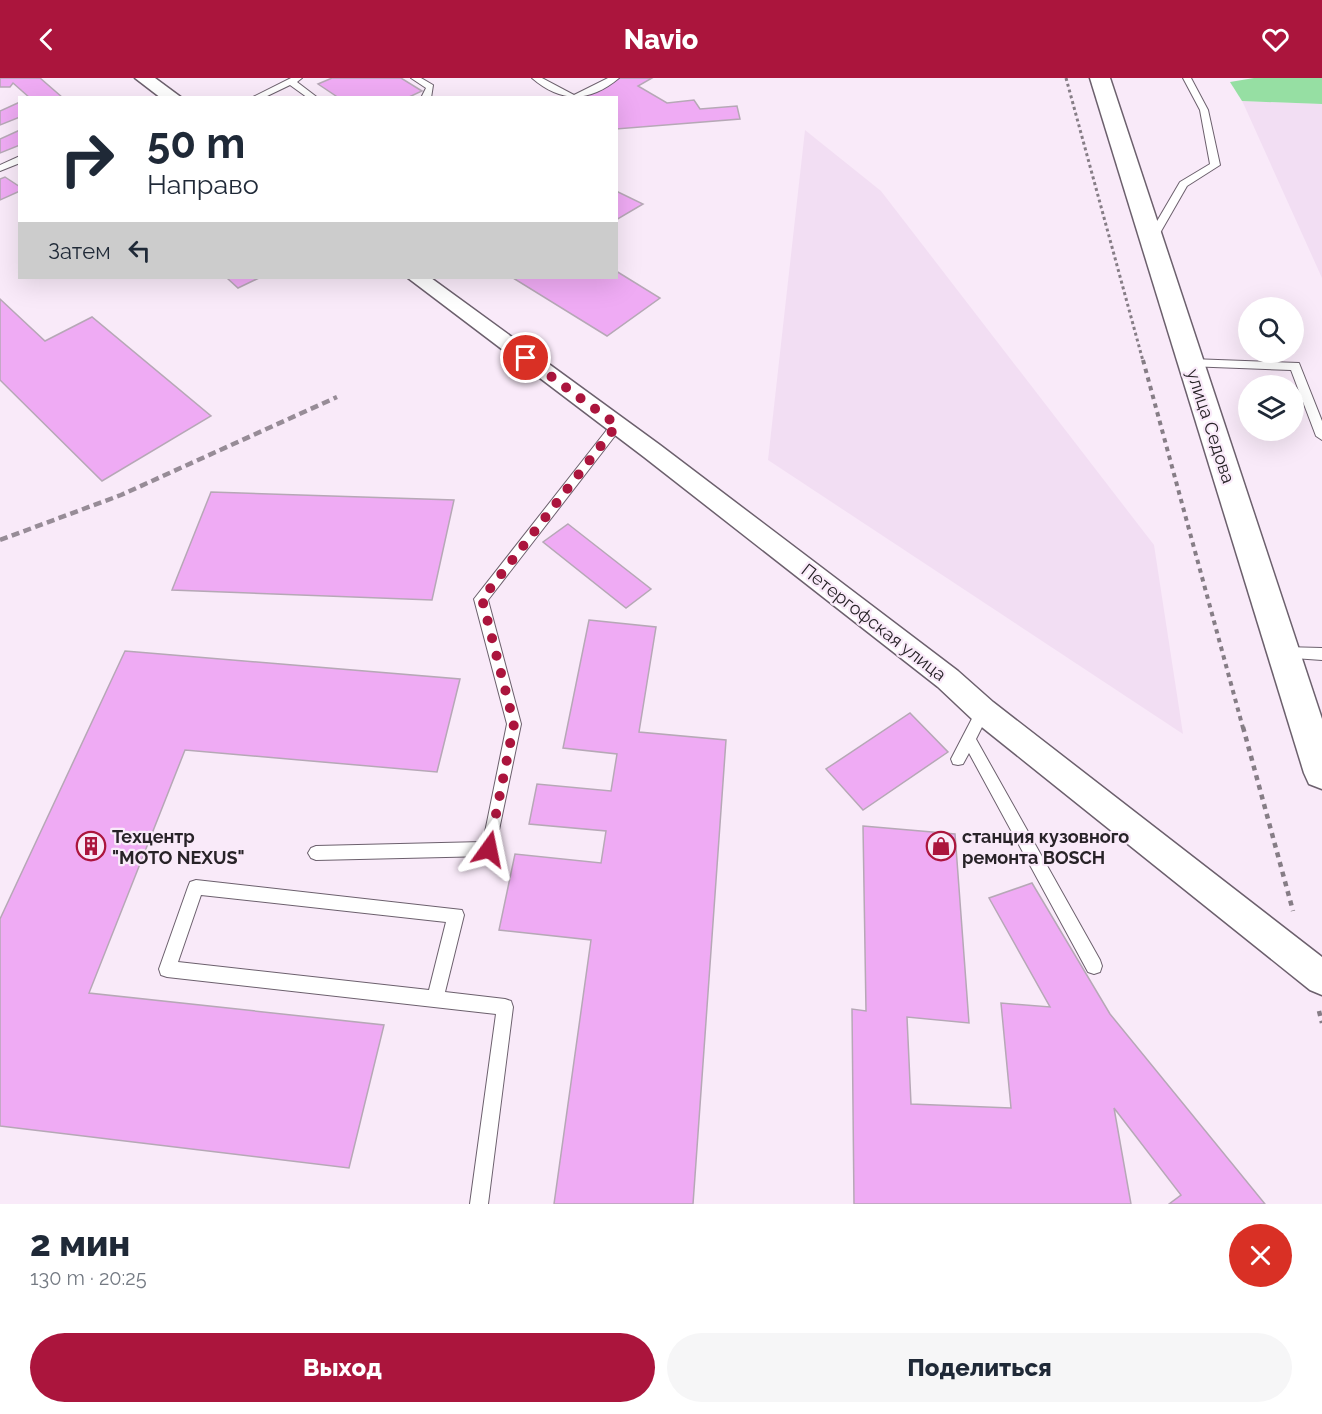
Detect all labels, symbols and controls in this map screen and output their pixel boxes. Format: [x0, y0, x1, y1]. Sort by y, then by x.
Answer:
icon: back [30, 23, 63, 56]
icon: heart [1259, 23, 1292, 56]
text: Navio [624, 24, 698, 55]
text: 50 m [147, 119, 245, 168]
icon: right [48, 120, 126, 198]
text: Направо [147, 169, 259, 200]
icon: left [123, 234, 156, 267]
text: Затем [48, 238, 111, 264]
map controls [1238, 297, 1304, 441]
button: search [1238, 297, 1304, 363]
pin [500, 332, 551, 383]
icon: arrive [509, 341, 542, 374]
street label: улица Седова [1183, 366, 1239, 486]
button: layers [1238, 375, 1304, 441]
street label: Петергофская улица [798, 559, 950, 685]
position arrow [457, 817, 521, 881]
place label: Техцентр "MOTO NEXUS" [112, 826, 245, 868]
place label: станция кузовного ремонта BOSCH [962, 826, 1129, 868]
building icon: Техцентр "MOTO NEXUS" [75, 830, 107, 862]
shop icon: станция кузовного ремонта BOSCH [925, 830, 957, 862]
text: 2 мин [30, 1222, 130, 1264]
button: close [1229, 1224, 1292, 1287]
text: 130 m · 20:25 [30, 1266, 147, 1290]
button: Выход [30, 1333, 655, 1402]
button: Поделиться [667, 1333, 1292, 1402]

